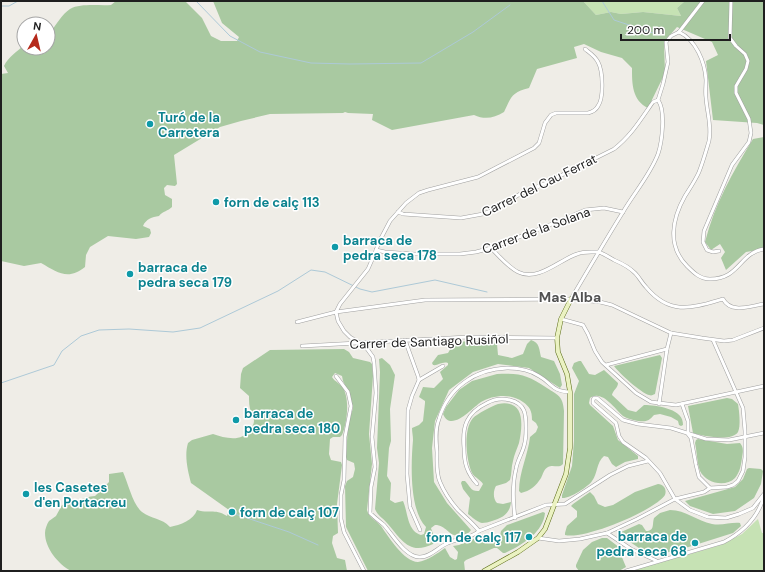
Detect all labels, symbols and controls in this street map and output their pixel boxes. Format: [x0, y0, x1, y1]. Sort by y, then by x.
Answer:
north arrow [16, 16, 56, 56]
scale bar [621, 16, 730, 42]
text: N [32, 19, 42, 34]
text: 200 m [627, 22, 664, 38]
place label: Turó de la Carretera [158, 109, 220, 141]
marker: Turó de la Carretera [145, 119, 155, 129]
street label: Carrer del Cau Ferrat [479, 150, 600, 221]
place label: forn de calç 113 [224, 194, 320, 211]
marker: forn de calç 113 [211, 197, 221, 207]
street label: Carrer de la Solana [480, 203, 592, 258]
place label: barraca de pedra seca 178 [343, 232, 437, 264]
marker: barraca de pedra seca 178 [330, 242, 340, 252]
place label: barraca de pedra seca 179 [138, 259, 232, 291]
marker: barraca de pedra seca 179 [125, 269, 135, 279]
district label: Mas Alba [539, 288, 601, 306]
street label: Carrer de Santiago Rusiñol [349, 330, 509, 353]
place label: barraca de pedra seca 180 [244, 405, 340, 437]
marker: barraca de pedra seca 180 [231, 415, 241, 425]
place label: les Casetes d'en Portacreu [34, 479, 126, 511]
marker: les Casetes d'en Portacreu [21, 489, 31, 499]
place label: forn de calç 107 [240, 504, 339, 521]
marker: forn de calç 107 [227, 507, 237, 517]
place label: barraca de pedra seca 68 [596, 528, 687, 560]
place label: forn de calç 117 [426, 529, 521, 546]
marker: forn de calç 117 [524, 532, 534, 542]
marker: barraca de pedra seca 68 [690, 538, 700, 548]

